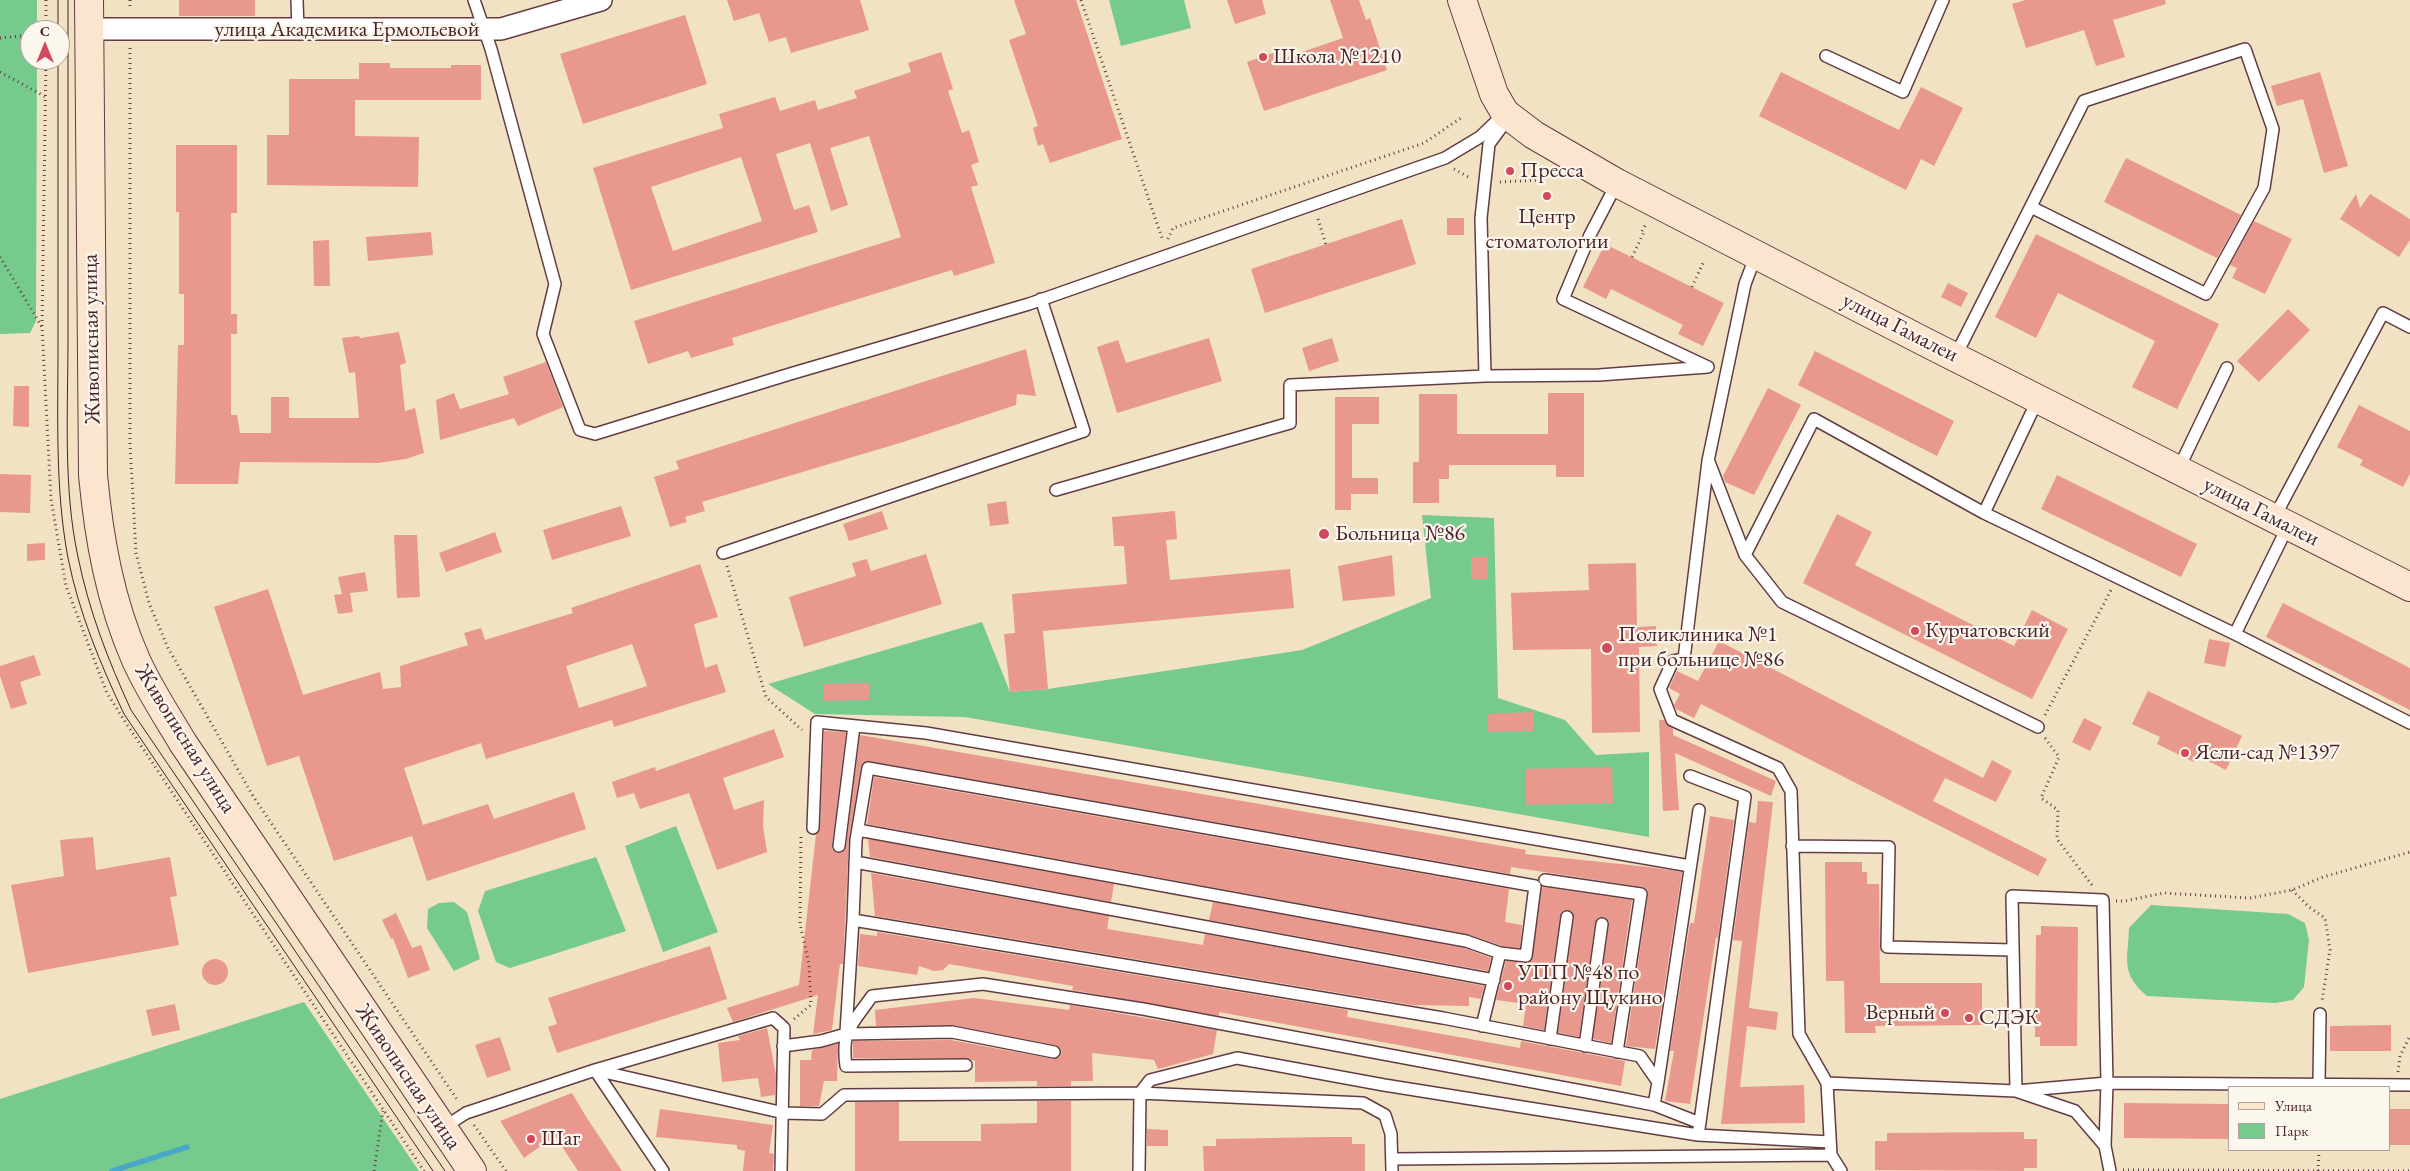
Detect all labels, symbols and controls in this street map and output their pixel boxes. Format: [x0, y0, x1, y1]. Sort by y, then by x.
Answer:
street label: улица Академика Ермольевой [215, 17, 479, 43]
north arrow [20, 20, 70, 70]
text: С [40, 22, 50, 40]
place label: Школа №1210 [1273, 44, 1401, 70]
marker: Школа №1210 [1257, 51, 1269, 63]
place label: Пресса [1520, 158, 1584, 184]
marker: Пресса [1504, 165, 1516, 177]
marker: Центр стоматологии [1541, 190, 1553, 202]
place label: Центр стоматологии [1485, 204, 1609, 255]
street label: Живописная улица [77, 253, 107, 425]
street label: улица Гамалеи [1838, 287, 1962, 369]
street label: улица Гамалеи [2199, 471, 2323, 553]
place label: Больница №86 [1335, 521, 1465, 547]
marker: Больница №86 [1317, 527, 1331, 541]
place label: Курчатовский [1925, 618, 2050, 644]
place label: Поликлиника №1 при больнице №86 [1618, 622, 1784, 674]
marker: Курчатовский [1909, 625, 1921, 637]
marker: Поликлиника №1 при больнице №86 [1600, 641, 1614, 655]
street label: Живописная улица [129, 660, 241, 818]
place label: Ясли-сад №1397 [2195, 740, 2340, 766]
marker: Ясли-сад №1397 [2179, 747, 2191, 759]
place label: УПП №48 по району Щукино [1518, 960, 1663, 1011]
marker: УПП №48 по району Щукино [1502, 980, 1514, 992]
street label: Живописная улица [349, 999, 467, 1155]
place label: Верный [1866, 1000, 1935, 1026]
place label: СДЭК [1979, 1005, 2039, 1031]
marker: Верный [1939, 1007, 1951, 1019]
marker: СДЭК [1963, 1012, 1975, 1024]
legend [2228, 1086, 2390, 1151]
text: Улица [2275, 1096, 2312, 1115]
text: Парк [2275, 1121, 2308, 1140]
place label: Шаг [541, 1126, 580, 1152]
marker: Шаг [525, 1133, 537, 1145]

